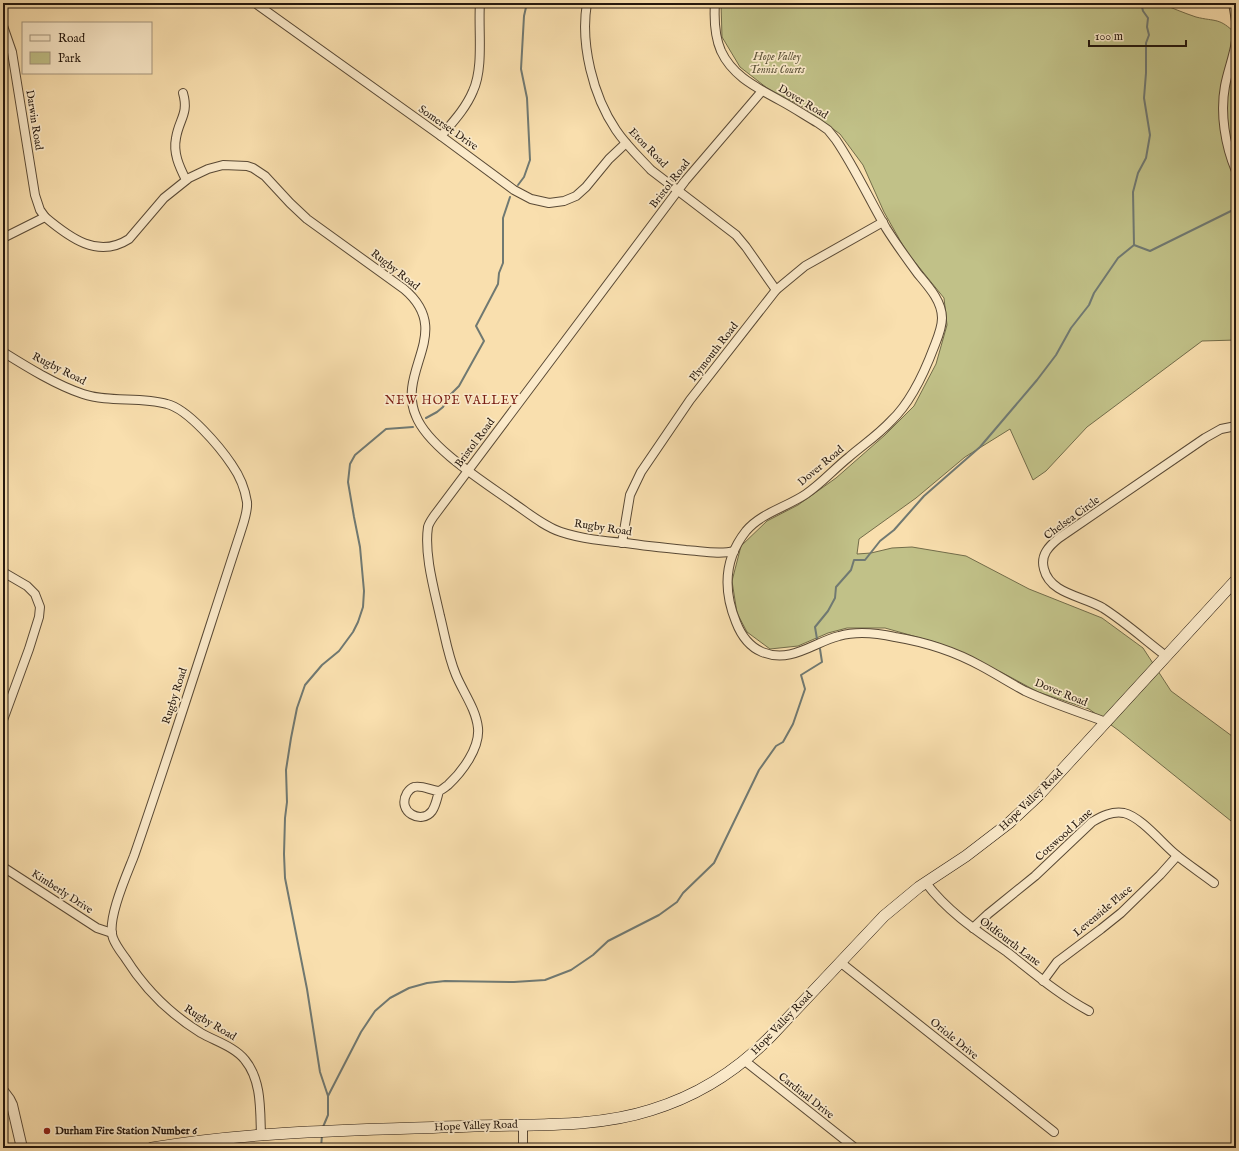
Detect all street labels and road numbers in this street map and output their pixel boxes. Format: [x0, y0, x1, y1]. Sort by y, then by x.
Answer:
street label: Dover Road [775, 82, 831, 122]
street label: Darwin Road [22, 89, 46, 151]
street label: Somerset Drive [415, 102, 481, 154]
street label: Eton Road [625, 125, 671, 171]
street label: Bristol Road [647, 157, 693, 211]
street label: Rugby Road [368, 246, 422, 294]
street label: Plymouth Road [686, 319, 742, 385]
street label: Rugby Road [30, 349, 88, 389]
street label: Bristol Road [452, 416, 498, 470]
street label: Dover Road [795, 443, 847, 489]
street label: Chelsea Circle [1041, 493, 1103, 543]
street label: Rugby Road [573, 517, 633, 540]
street label: Rugby Road [159, 666, 191, 726]
street label: Dover Road [1032, 676, 1090, 710]
street label: Hope Valley Road [996, 766, 1066, 834]
street label: Cotswood Lane [1032, 806, 1096, 864]
street label: Kimberly Drive [29, 867, 95, 917]
street label: Levenside Place [1071, 882, 1135, 940]
street label: Oldfourth Lane [977, 914, 1043, 970]
street label: Hope Valley Road [748, 988, 816, 1058]
street label: Rugby Road [181, 1002, 239, 1044]
street label: Oriole Drive [927, 1015, 981, 1063]
street label: Cardinal Drive [775, 1070, 837, 1122]
street label: Hope Valley Road [434, 1118, 518, 1134]

